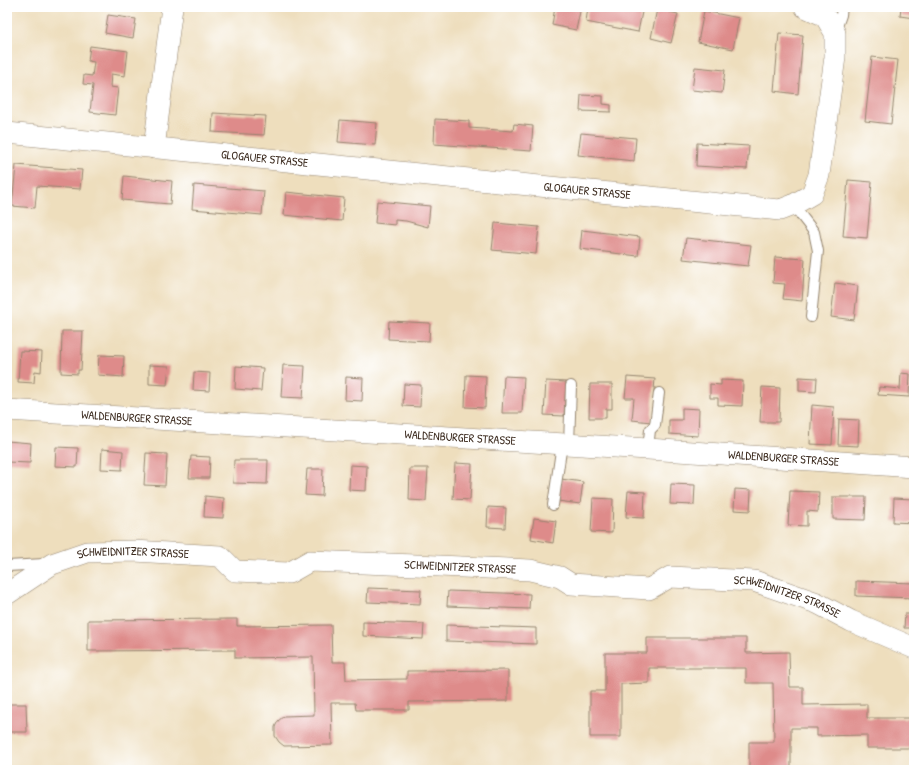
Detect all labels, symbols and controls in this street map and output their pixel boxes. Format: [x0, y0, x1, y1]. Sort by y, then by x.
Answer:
street label: GLOGAUER STRASSE [220, 145, 310, 171]
street label: GLOGAUER STRASSE [543, 177, 632, 203]
street label: WALDENBURGER STRASSE [81, 406, 194, 429]
street label: WALDENBURGER STRASSE [404, 425, 517, 449]
street label: WALDENBURGER STRASSE [727, 445, 840, 470]
street label: SCHWEIDNITZER STRASSE [74, 542, 190, 563]
street label: SCHWEIDNITZER STRASSE [404, 556, 517, 577]
street label: SCHWEIDNITZER STRASSE [733, 571, 844, 622]

